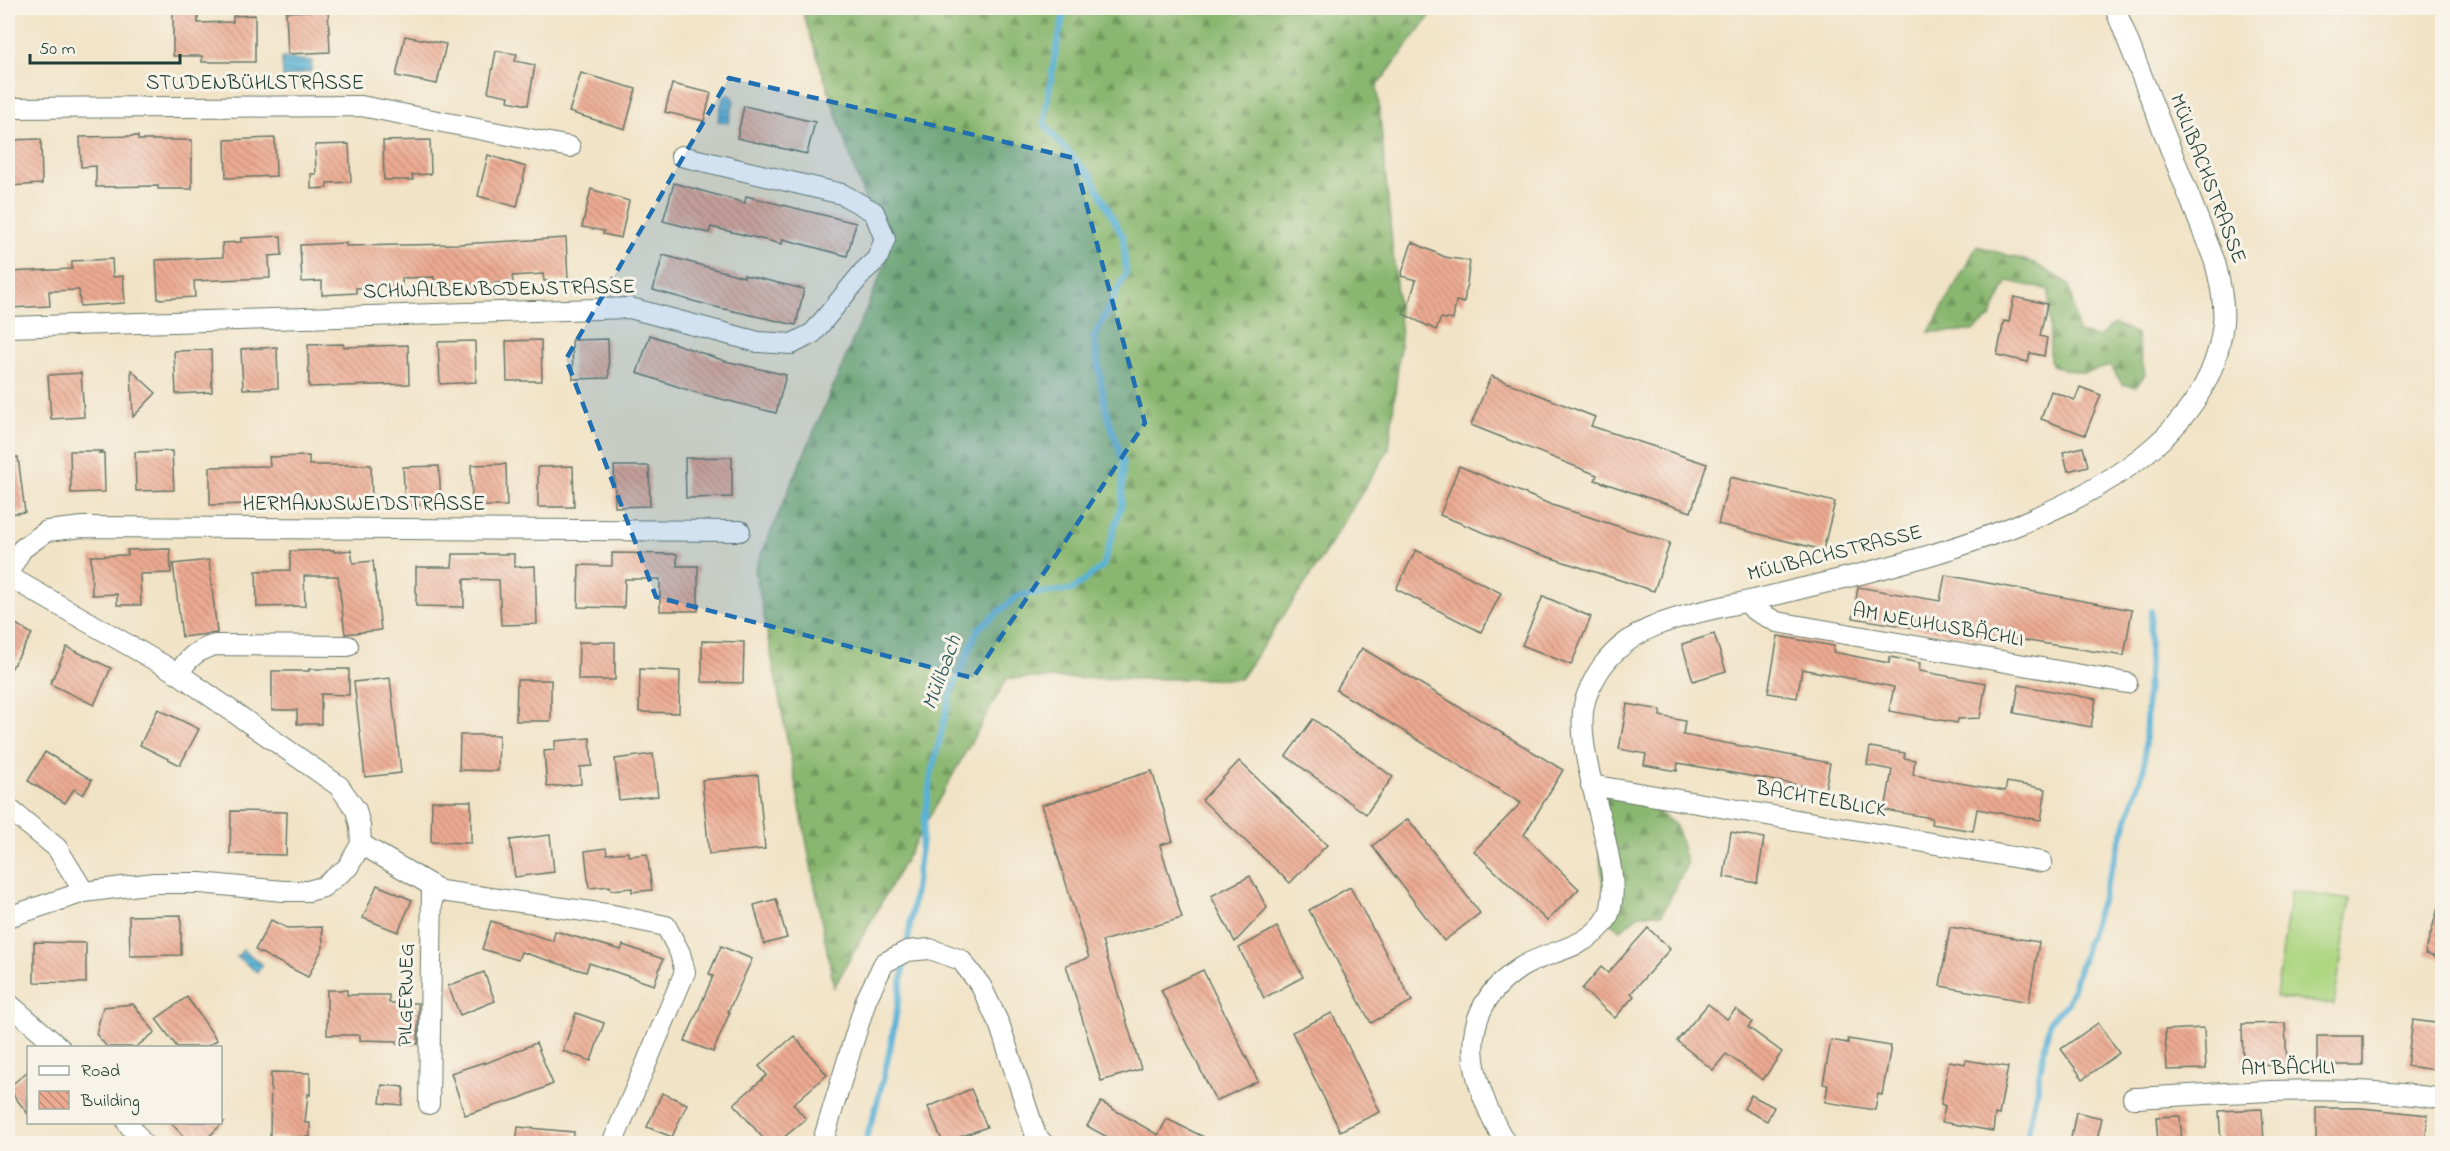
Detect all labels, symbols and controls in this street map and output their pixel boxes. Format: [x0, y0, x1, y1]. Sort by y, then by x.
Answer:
scale bar [30, 27, 180, 65]
text: 50 m [39, 37, 76, 63]
street label: STUDENBÜHLSTRASSE [146, 69, 364, 99]
street label: MÜLIBACHSTRASSE [2161, 90, 2253, 268]
street label: SCHWALBENBODENSTRASSE [363, 273, 635, 307]
street label: HERMANNSWEIDSTRASSE [242, 490, 486, 520]
street label: MÜLIBACHSTRASSE [1744, 518, 1926, 590]
street label: AM NEUHUSBÄCHLI [1850, 596, 2026, 656]
water label: Mülibach [915, 631, 971, 715]
street label: BACHTELBLICK [1752, 774, 1889, 826]
street label: PILGERWEG [391, 943, 423, 1047]
legend [27, 1046, 222, 1124]
street label: AM BÄCHLI [2241, 1053, 2335, 1085]
text: Road [81, 1059, 120, 1085]
text: Building [80, 1089, 140, 1116]

